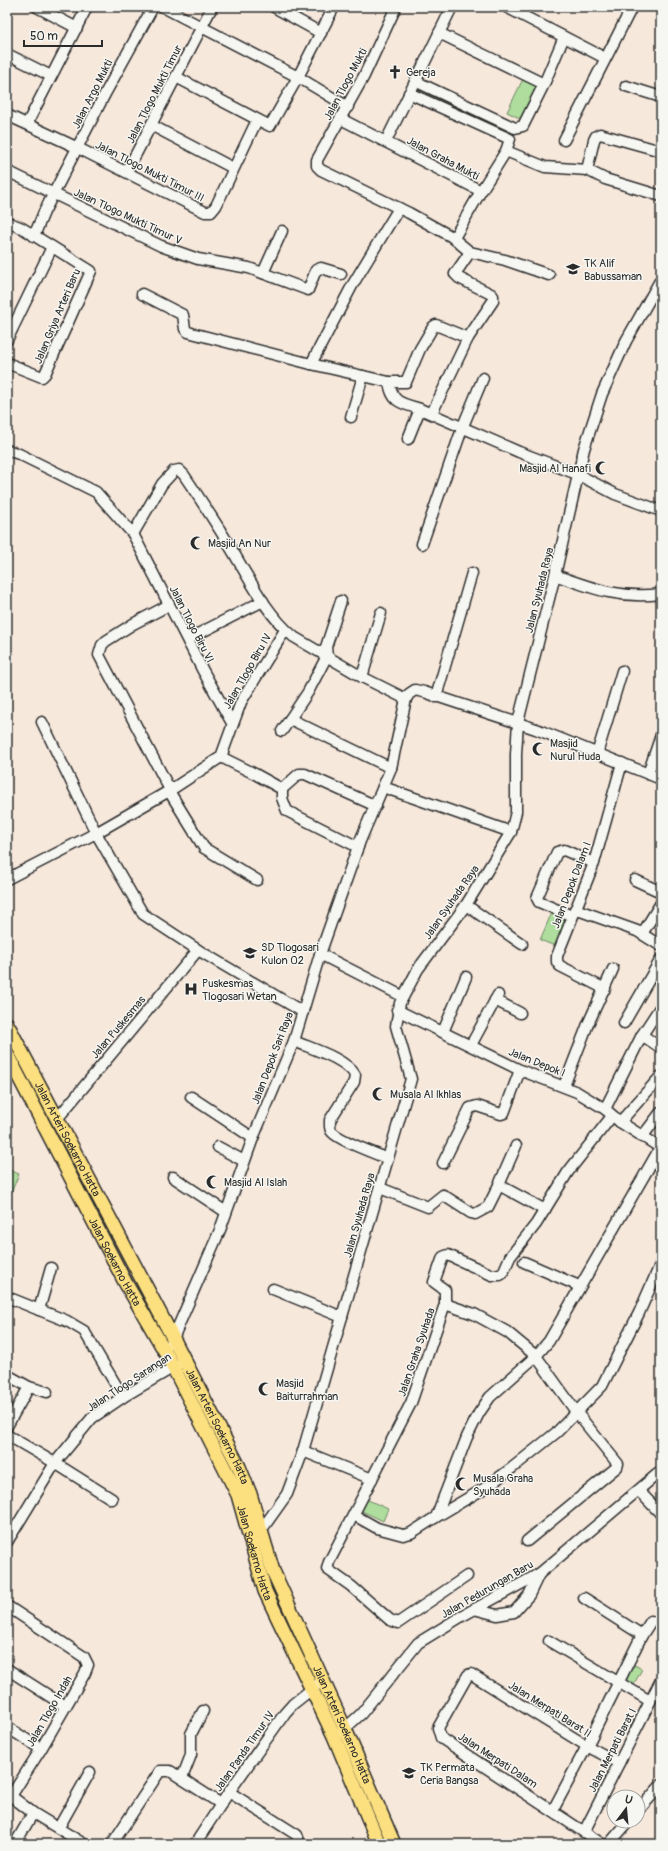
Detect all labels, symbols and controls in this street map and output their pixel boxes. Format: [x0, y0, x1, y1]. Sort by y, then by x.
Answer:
scale bar [24, 22, 102, 48]
text: 50 m [30, 29, 58, 44]
street label: Jalan Tlogo Mukti Timur [124, 43, 185, 146]
street label: Jalan Tlogo Mukti [321, 46, 370, 122]
street label: Jalan Argo Mukti [69, 58, 115, 131]
church icon: Gereja [387, 64, 403, 80]
place label: Gereja [406, 66, 436, 79]
street label: Jalan Graha Mukti [404, 134, 481, 183]
street label: Jalan Tlogo Mukti Timur III [93, 138, 206, 205]
street label: Jalan Tlogo Mukti Timur V [72, 186, 184, 247]
place label: TK Alif Babussaman [584, 257, 642, 283]
school or university icon: TK Alif Babussaman [565, 261, 581, 277]
street label: Jalan Griya Arteri Baru [32, 267, 83, 366]
mosque icon: Masjid Al Hanafi [594, 460, 610, 476]
place label: Masjid Al Hanafi [519, 462, 592, 475]
mosque icon: Masjid An Nur [189, 535, 205, 551]
place label: Masjid An Nur [208, 537, 271, 550]
street label: Jalan Syuhada Raya [523, 546, 556, 634]
street label: Jalan Tlogo Biru VI [167, 584, 217, 665]
street label: Jalan Tlogo Biru IV [221, 631, 274, 711]
place label: Masjid Nurul Huda [550, 737, 600, 763]
mosque icon: Masjid Nurul Huda [531, 741, 547, 757]
street label: Jalan Depok Dalam I [549, 840, 594, 930]
street label: Jalan Syuhada Raya [421, 863, 482, 942]
place label: SD Tlogosari Kulon 02 [261, 941, 319, 967]
school or university icon: SD Tlogosari Kulon 02 [242, 945, 258, 961]
place label: Puskesmas Tlogosari Wetan [202, 977, 277, 1003]
hospital icon: Puskesmas Tlogosari Wetan [183, 981, 199, 997]
street label: Jalan Puskesmas [88, 993, 148, 1061]
street label: Jalan Depok Sari Raya [249, 1010, 296, 1106]
street label: Jalan Depok I [507, 1045, 567, 1080]
street label: Jalan Arteri Soekarno Hatta [32, 1080, 103, 1199]
mosque icon: Musala Al Ikhlas [371, 1086, 387, 1102]
place label: Musala Al Ikhlas [390, 1088, 461, 1101]
street label: Jalan Syuhada Raya [341, 1171, 378, 1259]
mosque icon: Masjid Al Islah [205, 1174, 221, 1190]
place label: Masjid Al Islah [224, 1176, 287, 1189]
street label: Jalan Soekarno Hatta [86, 1215, 143, 1308]
street label: Jalan Graha Syuhada [395, 1306, 438, 1398]
street label: Jalan Tlogo Sarangan [85, 1350, 174, 1415]
street label: Jalan Arteri Soekarno Hatta [183, 1366, 251, 1486]
place label: Masjid Baiturrahman [276, 1377, 338, 1403]
mosque icon: Masjid Baiturrahman [257, 1381, 273, 1397]
place label: Musala Graha Syuhada [473, 1472, 533, 1498]
mosque icon: Musala Graha Syuhada [454, 1476, 470, 1492]
street label: Jalan Soekarno Hatta [234, 1504, 275, 1603]
street label: Jalan Pedurungan Baru [439, 1558, 536, 1621]
street label: Jalan Arteri Soekarno Hatta [310, 1664, 373, 1786]
street label: Jalan Tlogo Indah [24, 1673, 75, 1749]
street label: Jalan Merpati Barat II [506, 1679, 594, 1740]
street label: Jalan Merpati Barat I [586, 1706, 639, 1794]
street label: Jalan Panda Timur IV [212, 1709, 277, 1794]
street label: Jalan Merpati Dalam [456, 1730, 540, 1791]
place label: TK Permata Ceria Bangsa [420, 1761, 478, 1787]
school or university icon: TK Permata Ceria Bangsa [401, 1765, 417, 1781]
north arrow [606, 1789, 646, 1829]
text: U [623, 1793, 634, 1807]

